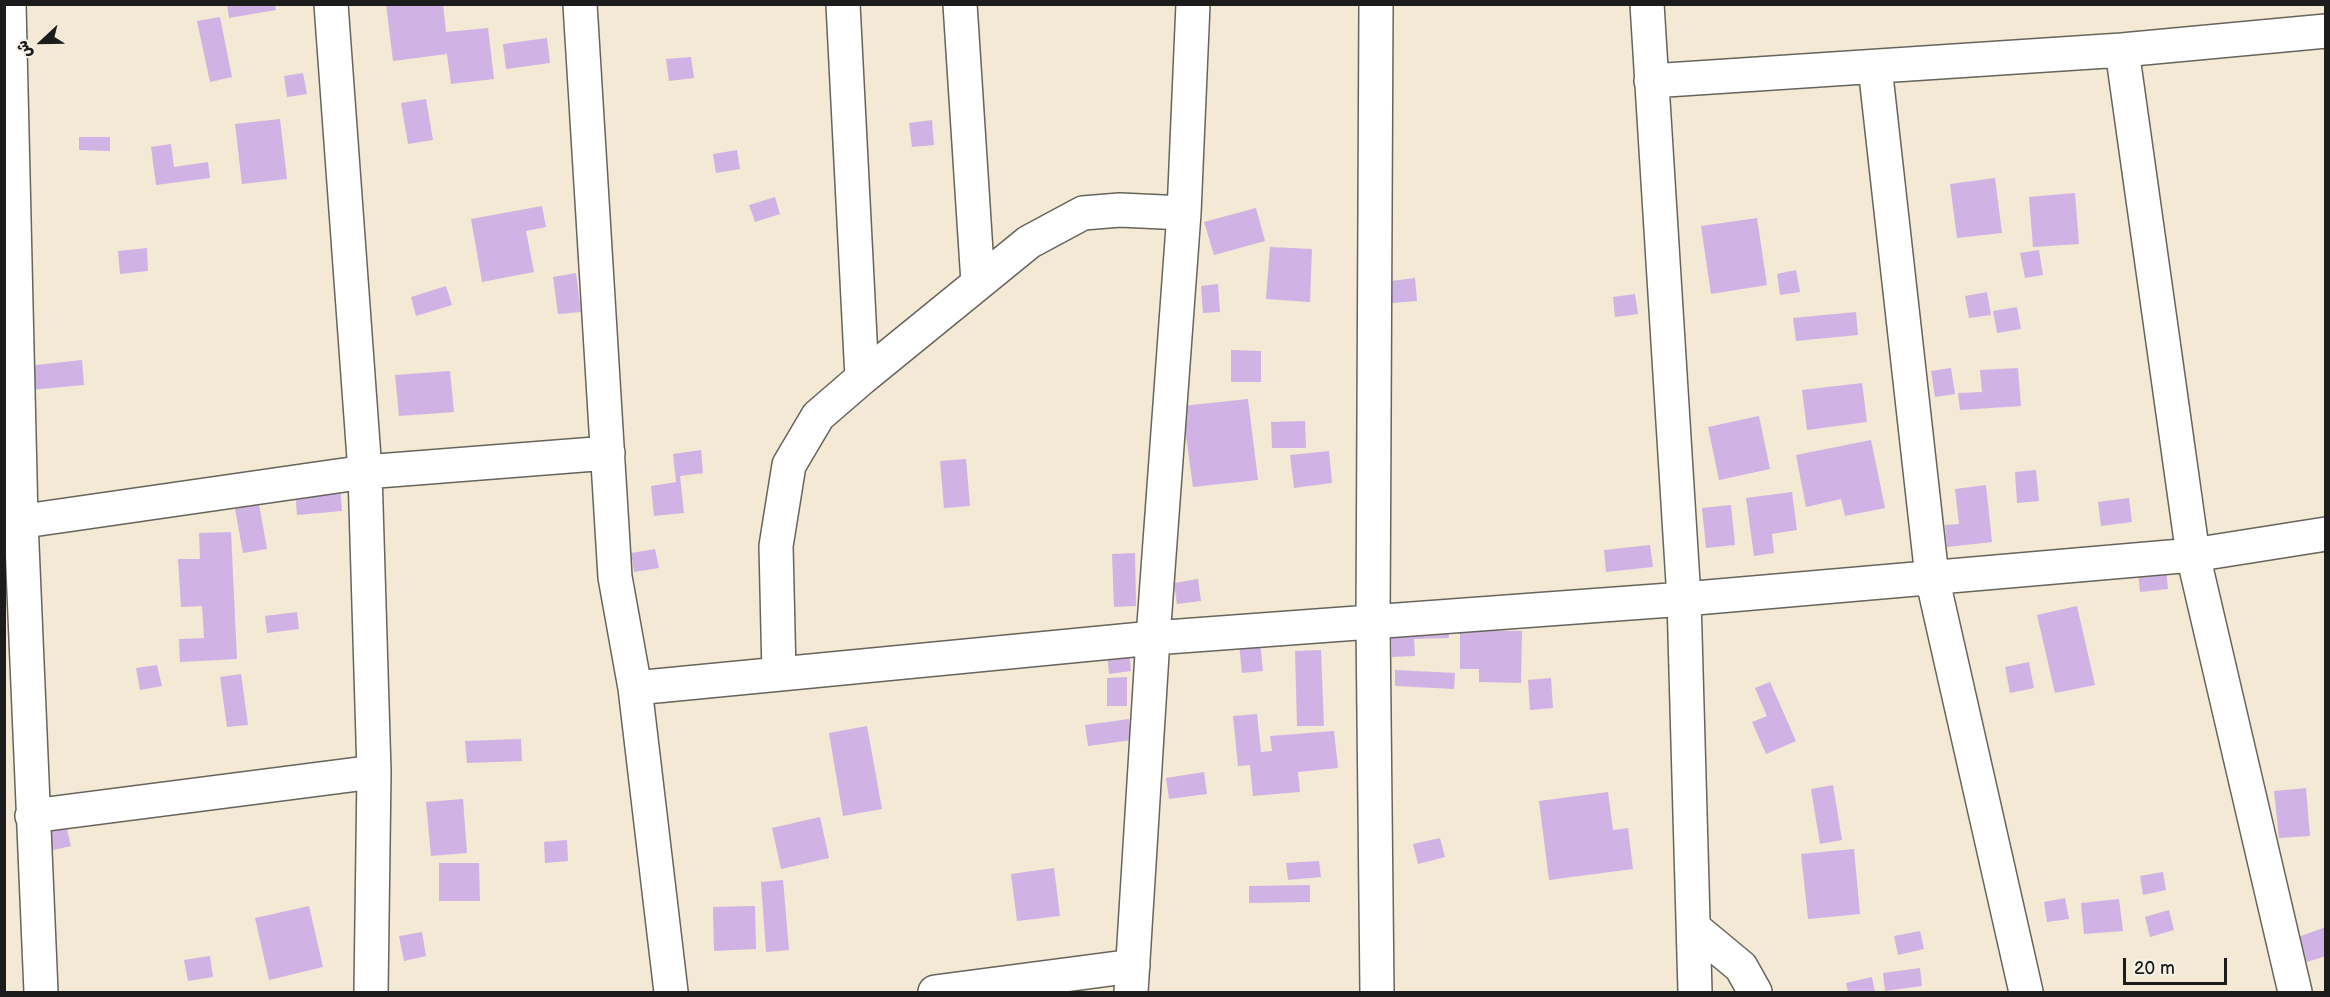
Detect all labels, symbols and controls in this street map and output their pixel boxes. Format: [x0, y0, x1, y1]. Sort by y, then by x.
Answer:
north arrow [12, 12, 72, 72]
text: ش [13, 37, 37, 61]
scale bar [2126, 946, 2230, 984]
text: 20 m [2134, 958, 2175, 979]

